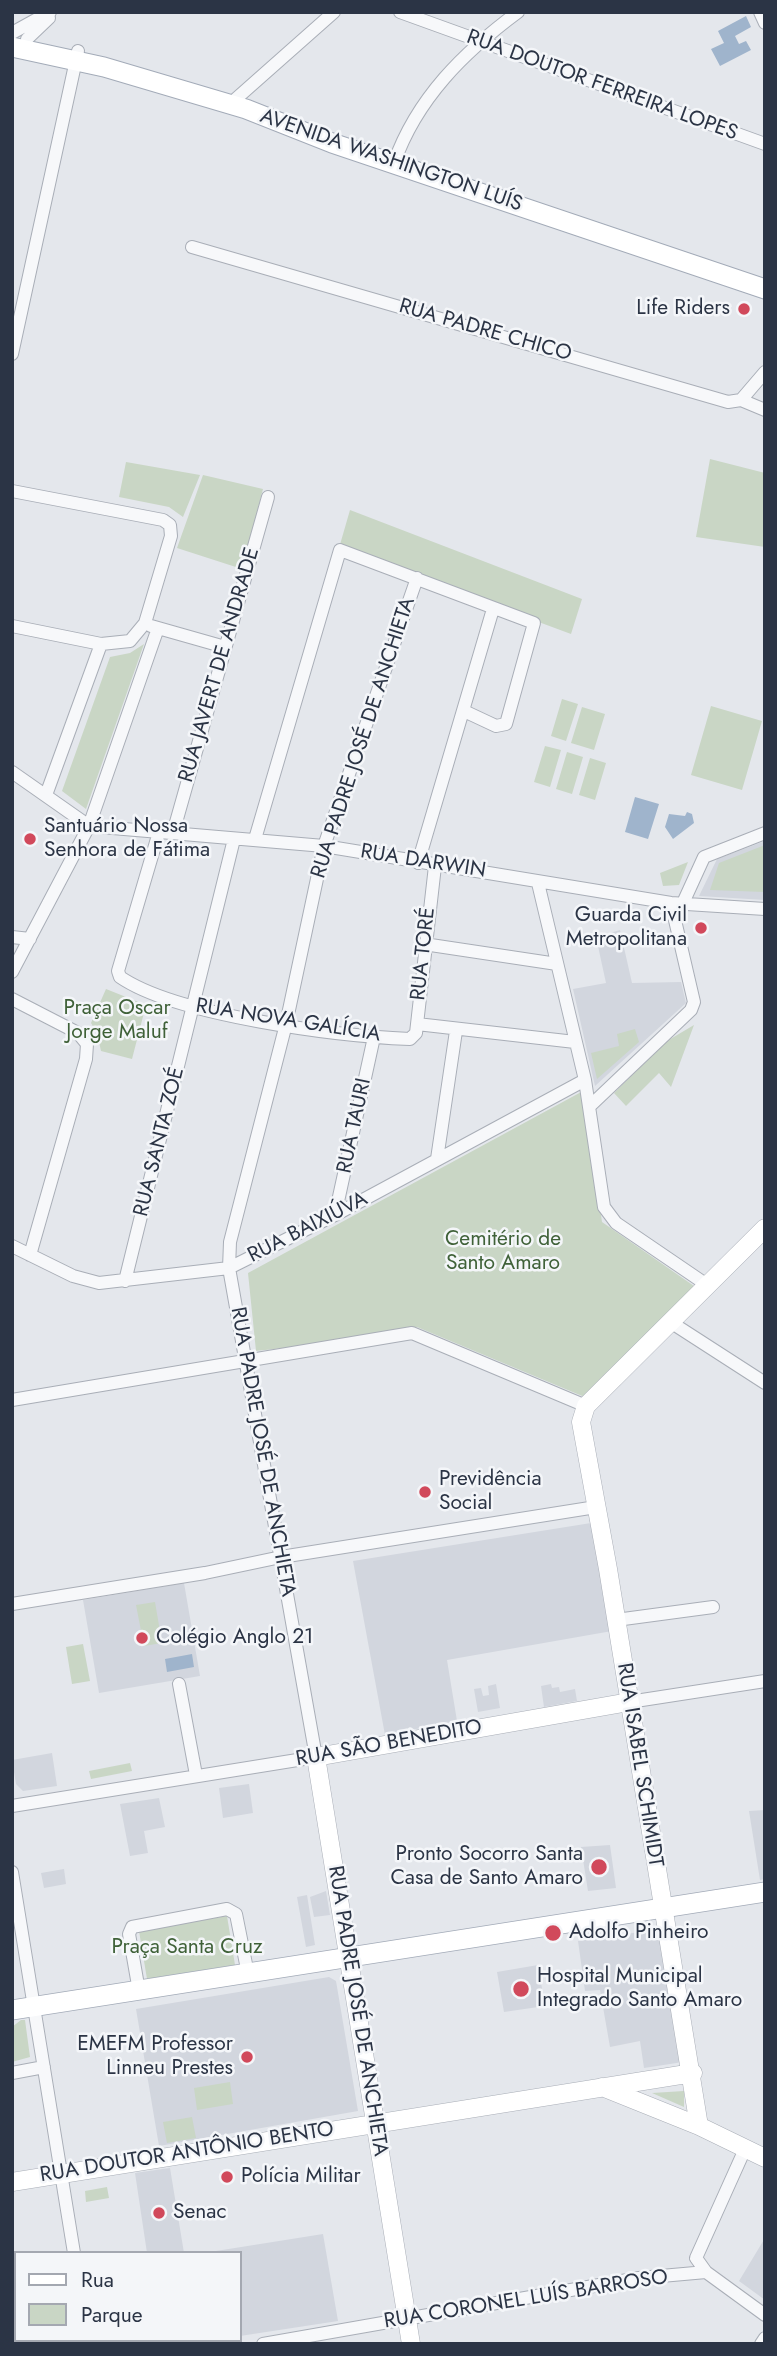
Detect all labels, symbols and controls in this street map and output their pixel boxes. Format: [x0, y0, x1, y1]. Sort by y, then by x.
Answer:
street label: RUA DOUTOR FERREIRA LOPES [463, 25, 741, 147]
street label: AVENIDA WASHINGTON LUÍS [257, 104, 525, 218]
street label: RUA PADRE CHICO [396, 294, 574, 368]
place label: Life Riders [636, 296, 730, 322]
marker: Life Riders [736, 301, 752, 317]
street label: RUA JAVERT DE ANDRADE [174, 545, 266, 785]
street label: RUA PADRE JOSÉ DE ANCHIETA [307, 594, 421, 882]
place label: Santuário Nossa Senhora de Fátima [44, 814, 210, 864]
marker: Santuário Nossa Senhora de Fátima [22, 831, 38, 847]
street label: RUA DARWIN [359, 840, 487, 884]
place label: Guarda Civil Metropolitana [566, 903, 687, 953]
street label: RUA TORÉ [407, 906, 441, 1002]
marker: Guarda Civil Metropolitana [693, 920, 709, 936]
street label: RUA NOVA GALÍCIA [194, 994, 382, 1048]
park label: Praça Oscar Jorge Maluf [63, 996, 171, 1046]
street label: RUA SANTA ZOÉ [129, 1065, 191, 1219]
street label: RUA TAURI [333, 1076, 377, 1176]
street label: RUA BAIXIÚVA [244, 1187, 372, 1269]
park label: Cemitério de Santo Amaro [445, 1227, 561, 1277]
street label: RUA PADRE JOSÉ DE ANCHIETA [224, 1305, 300, 1599]
place label: Previdência Social [439, 1467, 542, 1517]
marker: Previdência Social [417, 1484, 433, 1500]
place label: Colégio Anglo 21 [156, 1625, 314, 1651]
marker: Colégio Anglo 21 [134, 1630, 150, 1646]
street label: RUA ISABEL SCHIMIDT [610, 1661, 668, 1869]
street label: RUA SÃO BENEDITO [294, 1715, 484, 1773]
place label: Pronto Socorro Santa Casa de Santo Amaro [390, 1842, 583, 1892]
marker: Pronto Socorro Santa Casa de Santo Amaro [589, 1857, 609, 1877]
street label: RUA PADRE JOSÉ DE ANCHIETA [322, 1864, 392, 2158]
place label: Adolfo Pinheiro [569, 1920, 709, 1946]
marker: Adolfo Pinheiro [543, 1923, 563, 1943]
park label: Praça Santa Cruz [111, 1935, 263, 1961]
place label: Hospital Municipal Integrado Santo Amaro [537, 1964, 742, 2014]
marker: Hospital Municipal Integrado Santo Amaro [511, 1979, 531, 1999]
place label: EMEFM Professor Linneu Prestes [77, 2032, 233, 2082]
marker: EMEFM Professor Linneu Prestes [239, 2049, 255, 2065]
street label: RUA DOUTOR ANTÔNIO BENTO [38, 2117, 336, 2189]
place label: Polícia Militar [241, 2164, 361, 2190]
marker: Polícia Militar [219, 2169, 235, 2185]
place label: Senac [173, 2200, 226, 2226]
marker: Senac [151, 2205, 167, 2221]
legend [14, 2251, 242, 2342]
text: Rua [81, 2265, 114, 2295]
street label: RUA CORONEL LUÍS BARROSO [382, 2265, 670, 2335]
text: Parque [81, 2300, 143, 2330]

